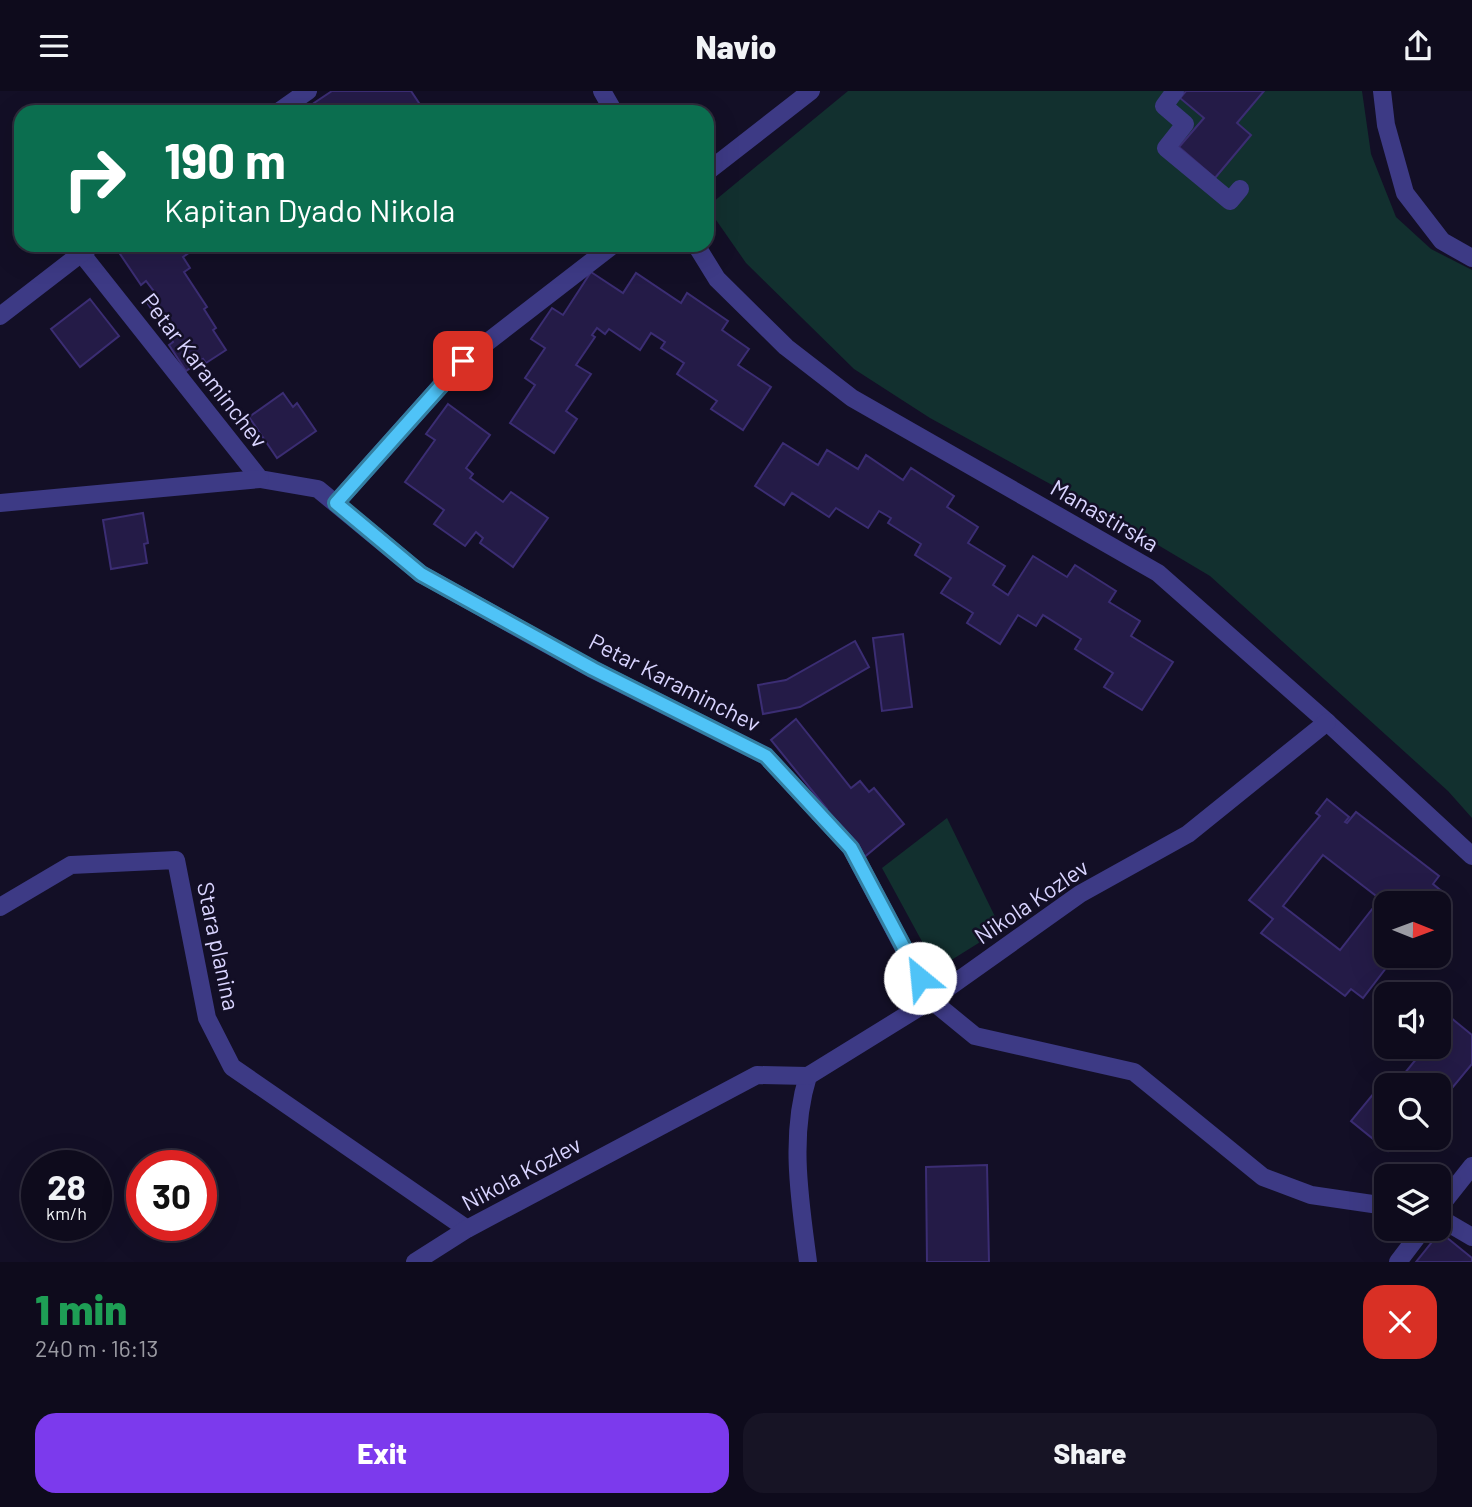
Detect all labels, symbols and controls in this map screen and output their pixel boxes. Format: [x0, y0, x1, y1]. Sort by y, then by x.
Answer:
icon: menu [35, 27, 73, 65]
text: Navio [696, 27, 776, 65]
icon: share [1399, 27, 1437, 65]
text: 190 m [164, 130, 286, 189]
icon: right [49, 133, 140, 224]
text: Kapitan Dyado Nikola [164, 190, 455, 228]
street label: Petar Karaminchev [136, 287, 274, 453]
pin [433, 331, 493, 391]
icon: arrive [444, 342, 482, 380]
street label: Manastirska [1046, 473, 1164, 557]
street label: Petar Karaminchev [585, 627, 765, 737]
street label: Nikola Kozlev [969, 853, 1093, 949]
street label: Stara planina [192, 879, 246, 1013]
north arrow [1374, 891, 1451, 968]
map controls [1374, 891, 1451, 1241]
position arrow [883, 941, 957, 1015]
button: sound [1374, 982, 1451, 1059]
button: search [1374, 1073, 1451, 1150]
street label: Nikola Kozlev [456, 1130, 586, 1216]
speed limit sign: 30 [126, 1150, 217, 1241]
button: layers [1374, 1164, 1451, 1241]
text: 28 [47, 1165, 86, 1207]
text: km/h [46, 1202, 87, 1224]
text: 1 min [35, 1283, 127, 1333]
button: close [1363, 1285, 1437, 1359]
text: 240 m · 16:13 [35, 1334, 158, 1362]
button: Exit [35, 1413, 729, 1493]
button: Share [743, 1413, 1437, 1493]

